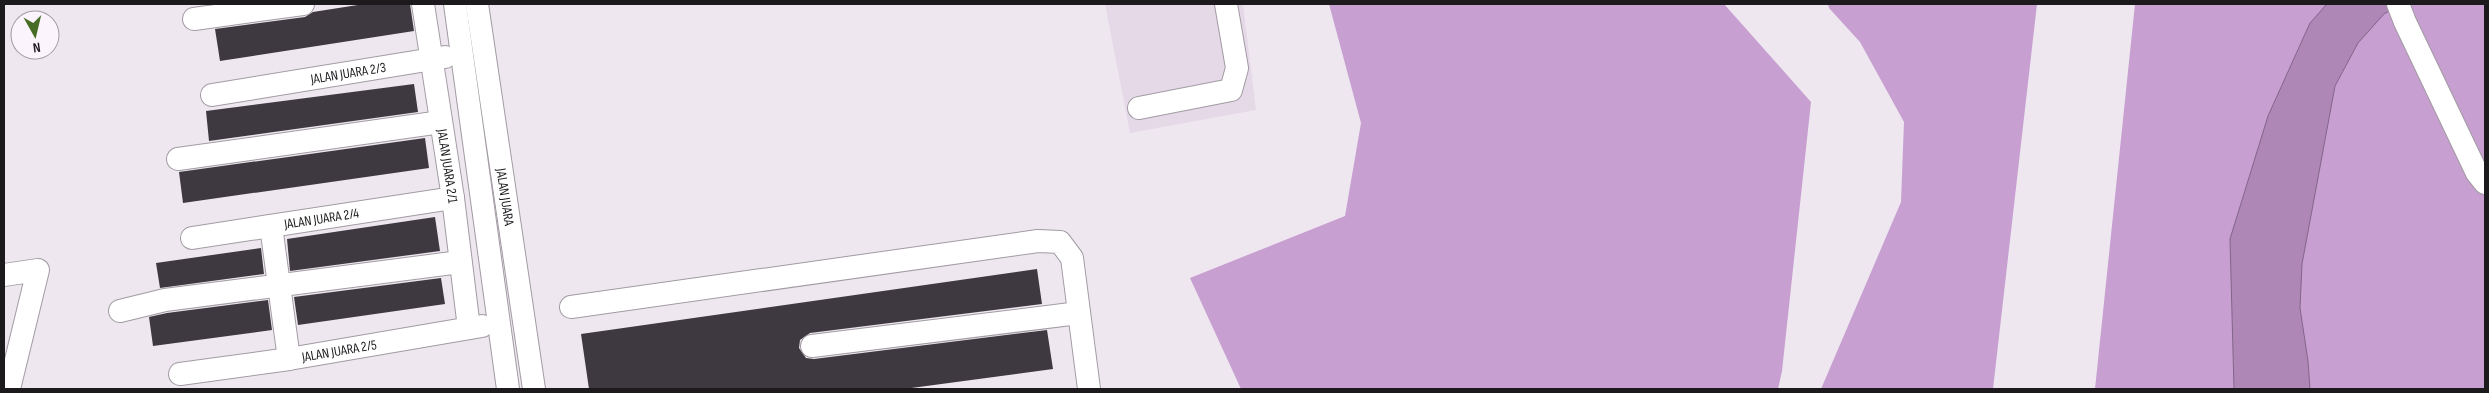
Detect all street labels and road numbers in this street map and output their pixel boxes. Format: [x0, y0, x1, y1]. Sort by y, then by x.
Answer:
street label: JALAN JUARA 2/3 [308, 58, 387, 87]
street label: JALAN JUARA 2/1 [434, 127, 462, 204]
street label: JALAN JUARA [493, 166, 518, 228]
street label: JALAN JUARA 2/4 [282, 204, 360, 232]
street label: JALAN JUARA 2/5 [300, 336, 378, 365]

